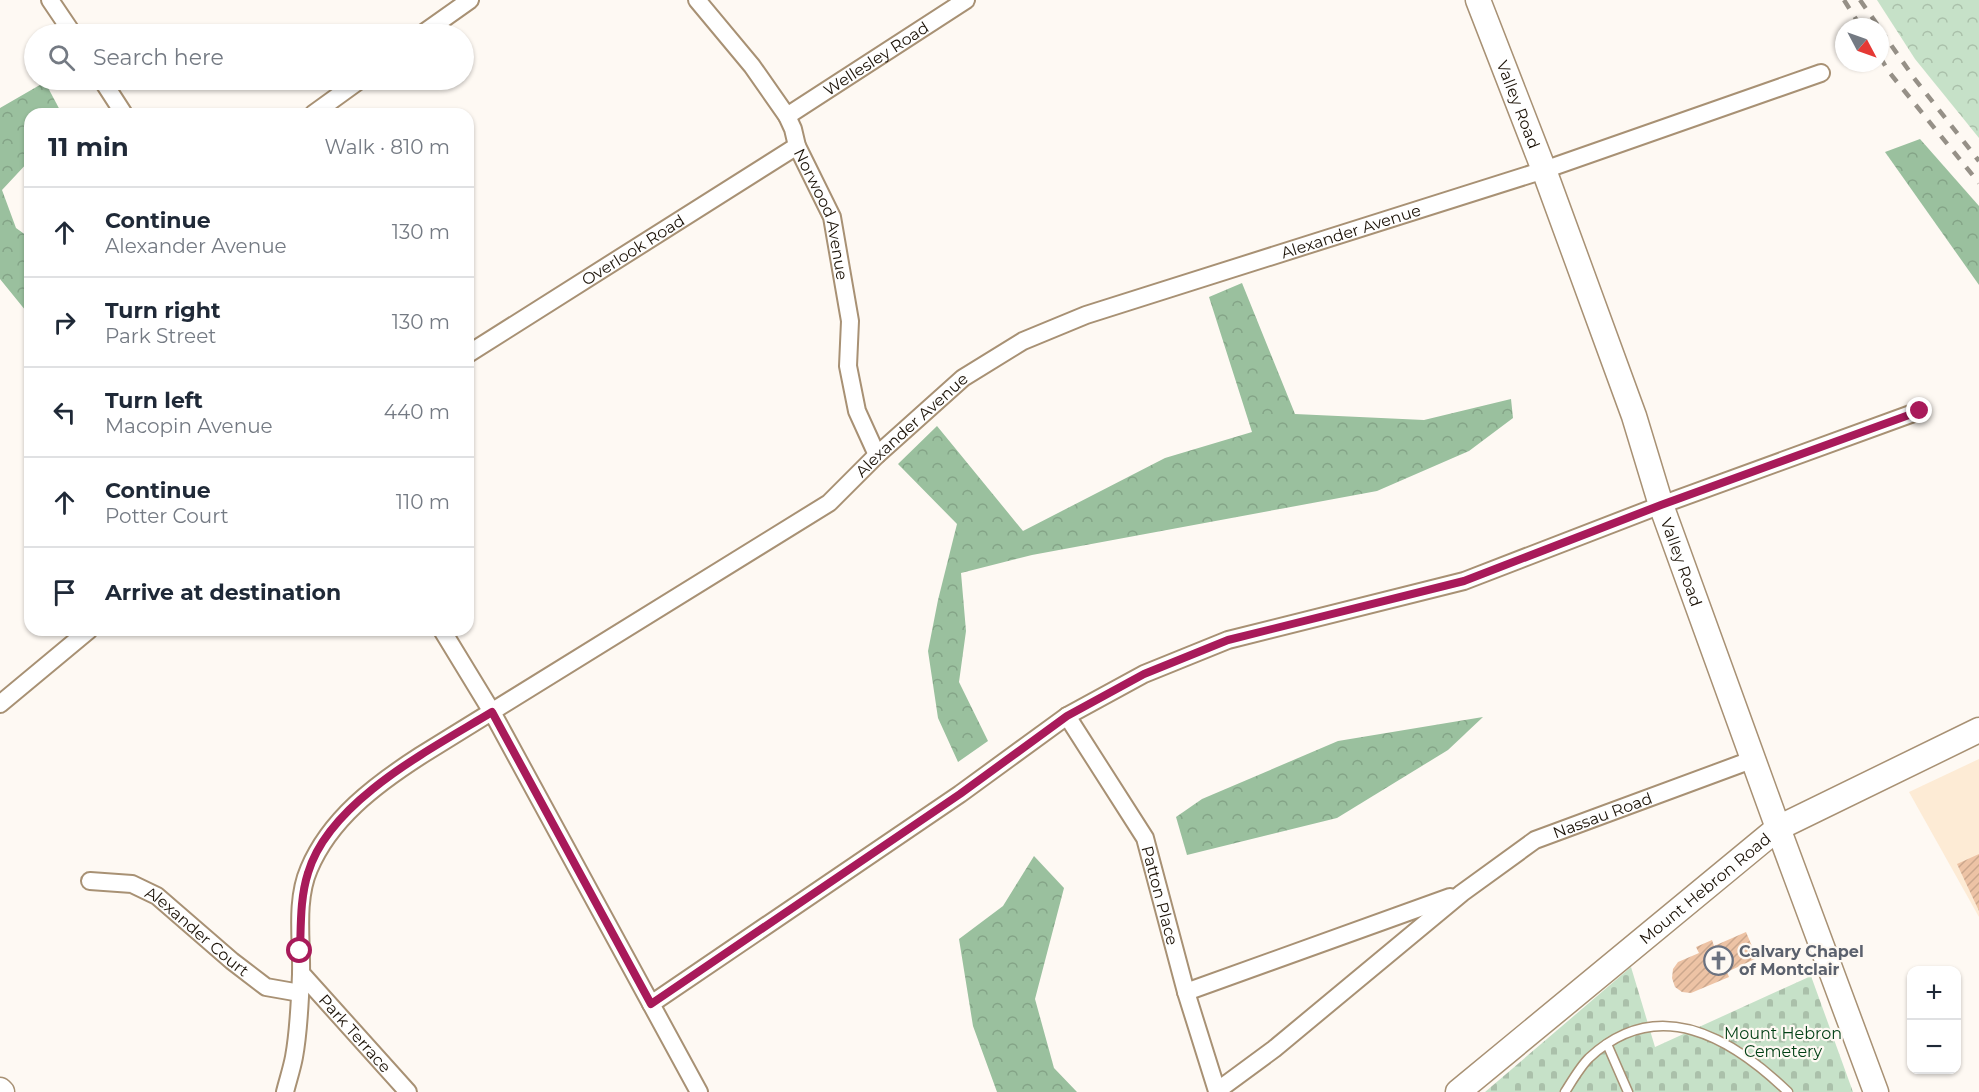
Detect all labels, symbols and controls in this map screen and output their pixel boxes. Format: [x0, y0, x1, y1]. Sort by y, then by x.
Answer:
street label: Wellesley Road [820, 17, 932, 99]
north arrow [1835, 18, 1889, 72]
search box [24, 24, 474, 90]
icon: search [45, 41, 78, 74]
text: Search here [93, 44, 224, 71]
street label: Valley Road [1493, 58, 1544, 151]
text: 11 min [48, 131, 129, 163]
text: Walk · 810 m [325, 135, 450, 159]
street label: Norwood Avenue [790, 145, 852, 281]
street label: Alexander Avenue [1278, 200, 1423, 262]
text: Continue [105, 207, 211, 234]
street label: Overlook Road [578, 210, 688, 289]
icon: ahead [48, 216, 81, 249]
text: 130 m [392, 220, 450, 244]
text: Alexander Avenue [105, 234, 287, 258]
text: Turn right [105, 297, 220, 324]
icon: right [48, 306, 81, 339]
text: 130 m [392, 310, 450, 334]
text: Park Street [105, 324, 216, 348]
street label: Alexander Avenue [851, 369, 972, 481]
text: Turn left [105, 387, 203, 414]
icon: left [48, 396, 81, 429]
route end [1906, 397, 1932, 423]
text: 440 m [384, 400, 450, 424]
text: Macopin Avenue [105, 414, 273, 438]
text: Continue [105, 477, 211, 504]
icon: ahead [48, 486, 81, 519]
text: 110 m [396, 490, 450, 514]
text: Potter Court [105, 504, 229, 528]
street label: Valley Road [1657, 515, 1706, 609]
icon: arrive [48, 576, 81, 609]
text: Arrive at destination [105, 579, 341, 606]
street label: Nassau Road [1550, 788, 1655, 842]
street label: Mount Hebron Road [1635, 829, 1774, 948]
street label: Patton Place [1138, 843, 1183, 947]
street label: Alexander Court [142, 882, 253, 980]
route start [286, 937, 312, 963]
place label: Calvary Chapel of Montclair [1739, 942, 1864, 979]
church icon: Calvary Chapel of Montclair [1702, 944, 1734, 976]
map controls [1907, 966, 1961, 1074]
button: + [1907, 966, 1961, 1020]
street label: Park Terrace [315, 990, 395, 1076]
button: − [1907, 1020, 1961, 1074]
park label: Mount Hebron Cemetery [1724, 1024, 1842, 1061]

